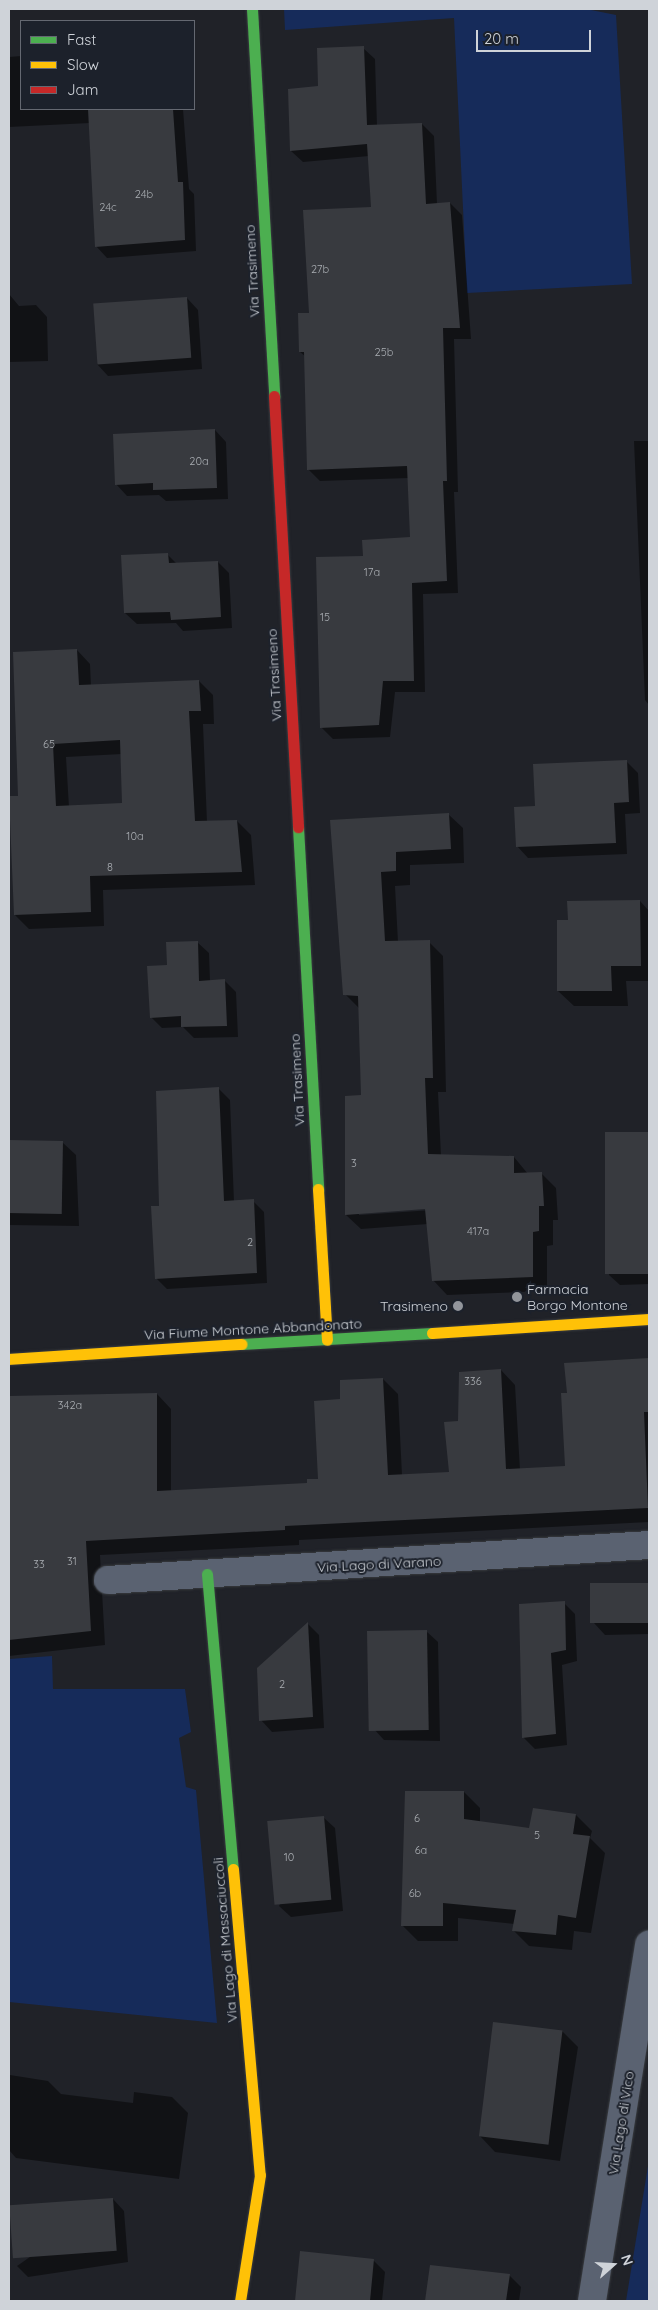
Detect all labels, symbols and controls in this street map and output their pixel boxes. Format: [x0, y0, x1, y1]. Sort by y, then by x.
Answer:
legend [20, 20, 195, 110]
scale bar [478, 20, 593, 52]
text: 20 m [484, 29, 519, 48]
text: Fast [67, 30, 96, 49]
text: Slow [67, 55, 99, 74]
text: Jam [67, 80, 98, 99]
house number: 24b [135, 187, 153, 201]
house number: 24c [99, 200, 117, 214]
street label: Via Trasimeno [241, 224, 263, 318]
house number: 27b [311, 262, 329, 276]
house number: 25b [375, 345, 393, 359]
house number: 20a [189, 454, 209, 468]
house number: 17a [364, 565, 380, 579]
house number: 15 [320, 610, 330, 624]
street label: Via Trasimeno [263, 628, 285, 722]
house number: 65 [43, 737, 55, 751]
house number: 10a [126, 829, 144, 843]
house number: 8 [107, 860, 113, 874]
street label: Via Trasimeno [286, 1033, 308, 1127]
house number: 3 [351, 1156, 357, 1170]
house number: 417a [467, 1224, 489, 1238]
house number: 2 [247, 1235, 253, 1249]
place label: Farmacia Borgo Montone [527, 1281, 628, 1314]
marker: Farmacia Borgo Montone [511, 1291, 523, 1303]
place label: Trasimeno [380, 1298, 448, 1314]
marker: Trasimeno [452, 1300, 464, 1312]
street label: Via Fiume Montone Abbandonato [144, 1315, 362, 1343]
house number: 336 [464, 1374, 482, 1388]
house number: 342a [58, 1398, 82, 1412]
street label: Via Lago di Varano [316, 1552, 442, 1576]
house number: 31 [67, 1554, 77, 1568]
house number: 33 [33, 1557, 45, 1571]
house number: 2 [279, 1677, 285, 1691]
house number: 6 [414, 1811, 420, 1825]
house number: 5 [534, 1828, 540, 1842]
house number: 6a [415, 1843, 427, 1857]
house number: 10 [284, 1850, 294, 1864]
street label: Via Lago di Massaciuccoli [209, 1857, 241, 2023]
house number: 6b [409, 1886, 421, 1900]
street label: Via Lago di Vico [605, 2070, 637, 2176]
north arrow [588, 2240, 638, 2290]
text: N [617, 2252, 637, 2268]

